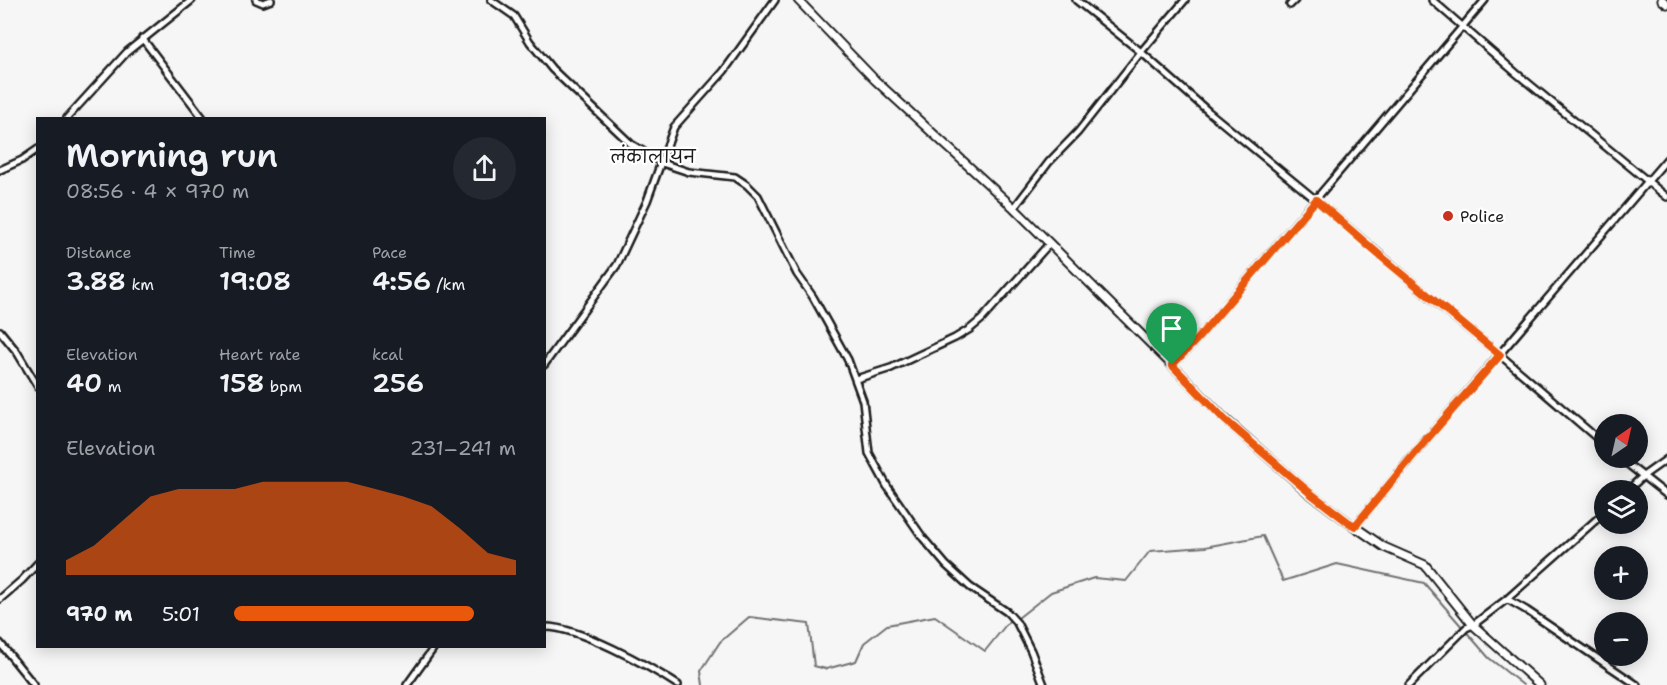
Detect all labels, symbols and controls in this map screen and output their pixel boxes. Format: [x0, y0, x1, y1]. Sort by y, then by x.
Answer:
text: Morning run [66, 133, 278, 178]
button: share [453, 137, 516, 200]
district label: लंकालायन [610, 144, 697, 169]
text: 08:56 · 4 × 970 m [66, 178, 249, 204]
place label: Police [1460, 206, 1504, 227]
marker: Police [1441, 209, 1455, 223]
text: Distance [66, 242, 132, 263]
text: Time [219, 242, 256, 263]
text: Pace [372, 242, 407, 263]
text: 3.88 [66, 263, 126, 298]
text: 19:08 [219, 263, 291, 298]
text: 4:56 [372, 263, 431, 298]
text: km [126, 274, 154, 295]
text: /km [431, 274, 465, 295]
pin [1146, 303, 1197, 365]
icon: arrive [1155, 312, 1188, 345]
text: Elevation [66, 344, 138, 365]
text: Heart rate [219, 344, 301, 365]
text: kcal [372, 344, 403, 365]
text: 40 [66, 365, 102, 400]
text: 158 [219, 365, 264, 400]
text: 256 [372, 365, 424, 400]
text: m [102, 376, 122, 397]
text: bpm [264, 376, 302, 397]
north arrow [1594, 414, 1648, 468]
map controls [1594, 414, 1648, 666]
text: Elevation [66, 435, 156, 461]
text: 231–241 m [410, 435, 516, 461]
button: layers [1594, 480, 1648, 534]
button: + [1594, 546, 1648, 600]
text: 970 m [66, 601, 133, 627]
text: 5:01 [162, 601, 200, 627]
button: − [1594, 612, 1648, 666]

